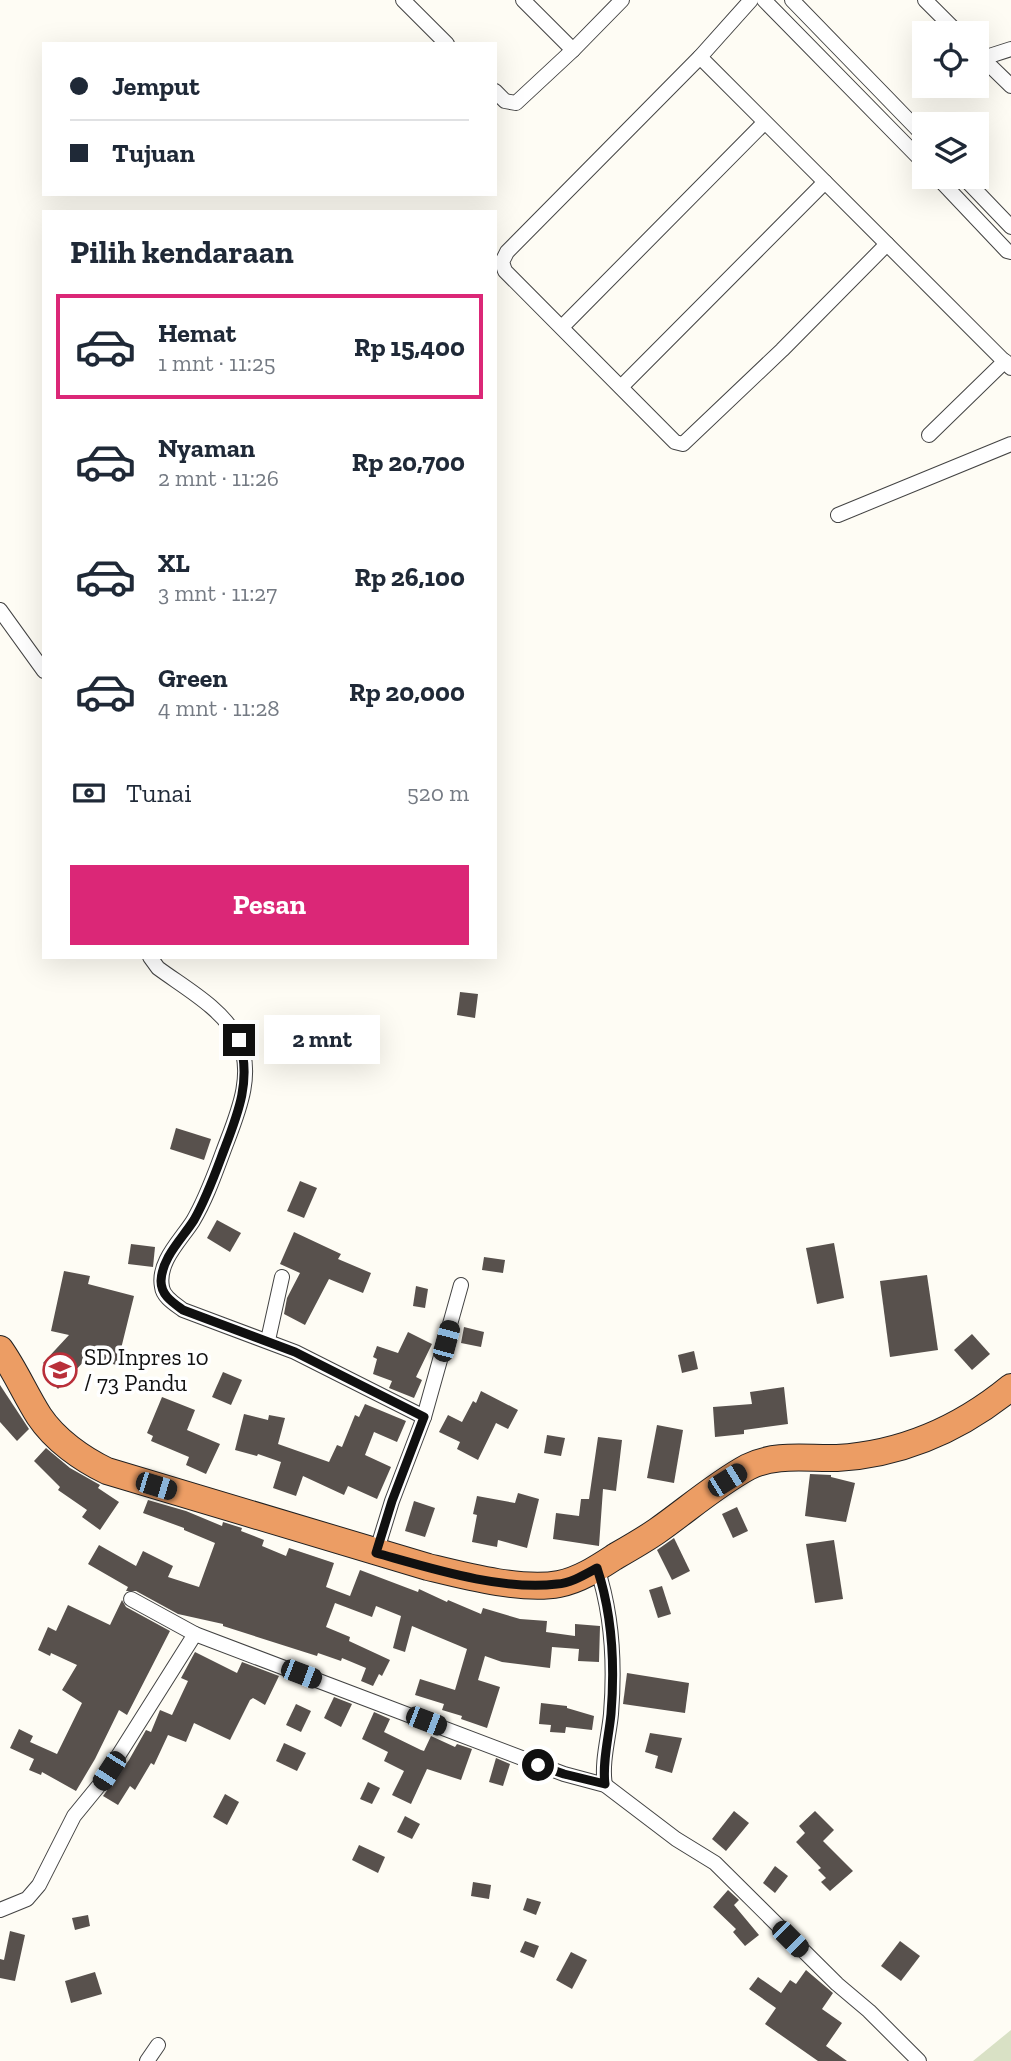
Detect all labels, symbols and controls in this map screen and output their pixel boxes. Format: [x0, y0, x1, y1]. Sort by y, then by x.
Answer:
map controls [912, 21, 989, 189]
button: locate [912, 21, 989, 98]
text: Jemput [112, 70, 200, 102]
button: layers [912, 112, 989, 189]
text: Tujuan [112, 137, 195, 169]
text: Pilih kendaraan [70, 233, 294, 271]
icon: car [74, 315, 137, 378]
text: Hemat [158, 317, 236, 349]
text: Rp 15,400 [354, 331, 465, 363]
text: 1 mnt · 11:25 [158, 349, 276, 377]
icon: car [74, 430, 137, 493]
text: Nyaman [158, 432, 255, 464]
text: Rp 20,700 [352, 446, 465, 478]
text: 2 mnt · 11:26 [158, 464, 279, 492]
icon: car [74, 545, 137, 608]
text: XL [158, 547, 190, 579]
text: Rp 26,100 [355, 561, 465, 593]
text: 3 mnt · 11:27 [158, 579, 277, 607]
icon: car [74, 660, 137, 723]
text: Green [158, 662, 228, 694]
text: Rp 20,000 [349, 676, 465, 708]
text: 4 mnt · 11:28 [158, 694, 280, 722]
icon: cash [70, 774, 108, 812]
text: Tunai [126, 777, 191, 809]
text: 520 m [407, 779, 469, 807]
button: Pesan [70, 865, 469, 945]
callout: 2 mnt [264, 1016, 379, 1064]
route end [223, 1024, 255, 1056]
text: 2 mnt [292, 1025, 352, 1053]
car [431, 1318, 462, 1364]
place label: SD Inpres 10 / 73 Pandu [84, 1343, 209, 1397]
school or university icon: SD Inpres 10 / 73 Pandu [41, 1351, 79, 1389]
car [704, 1460, 751, 1500]
car [133, 1470, 180, 1502]
car [278, 1657, 325, 1691]
car [403, 1704, 450, 1738]
car [89, 1748, 130, 1794]
route start [522, 1749, 554, 1781]
car [768, 1917, 813, 1961]

